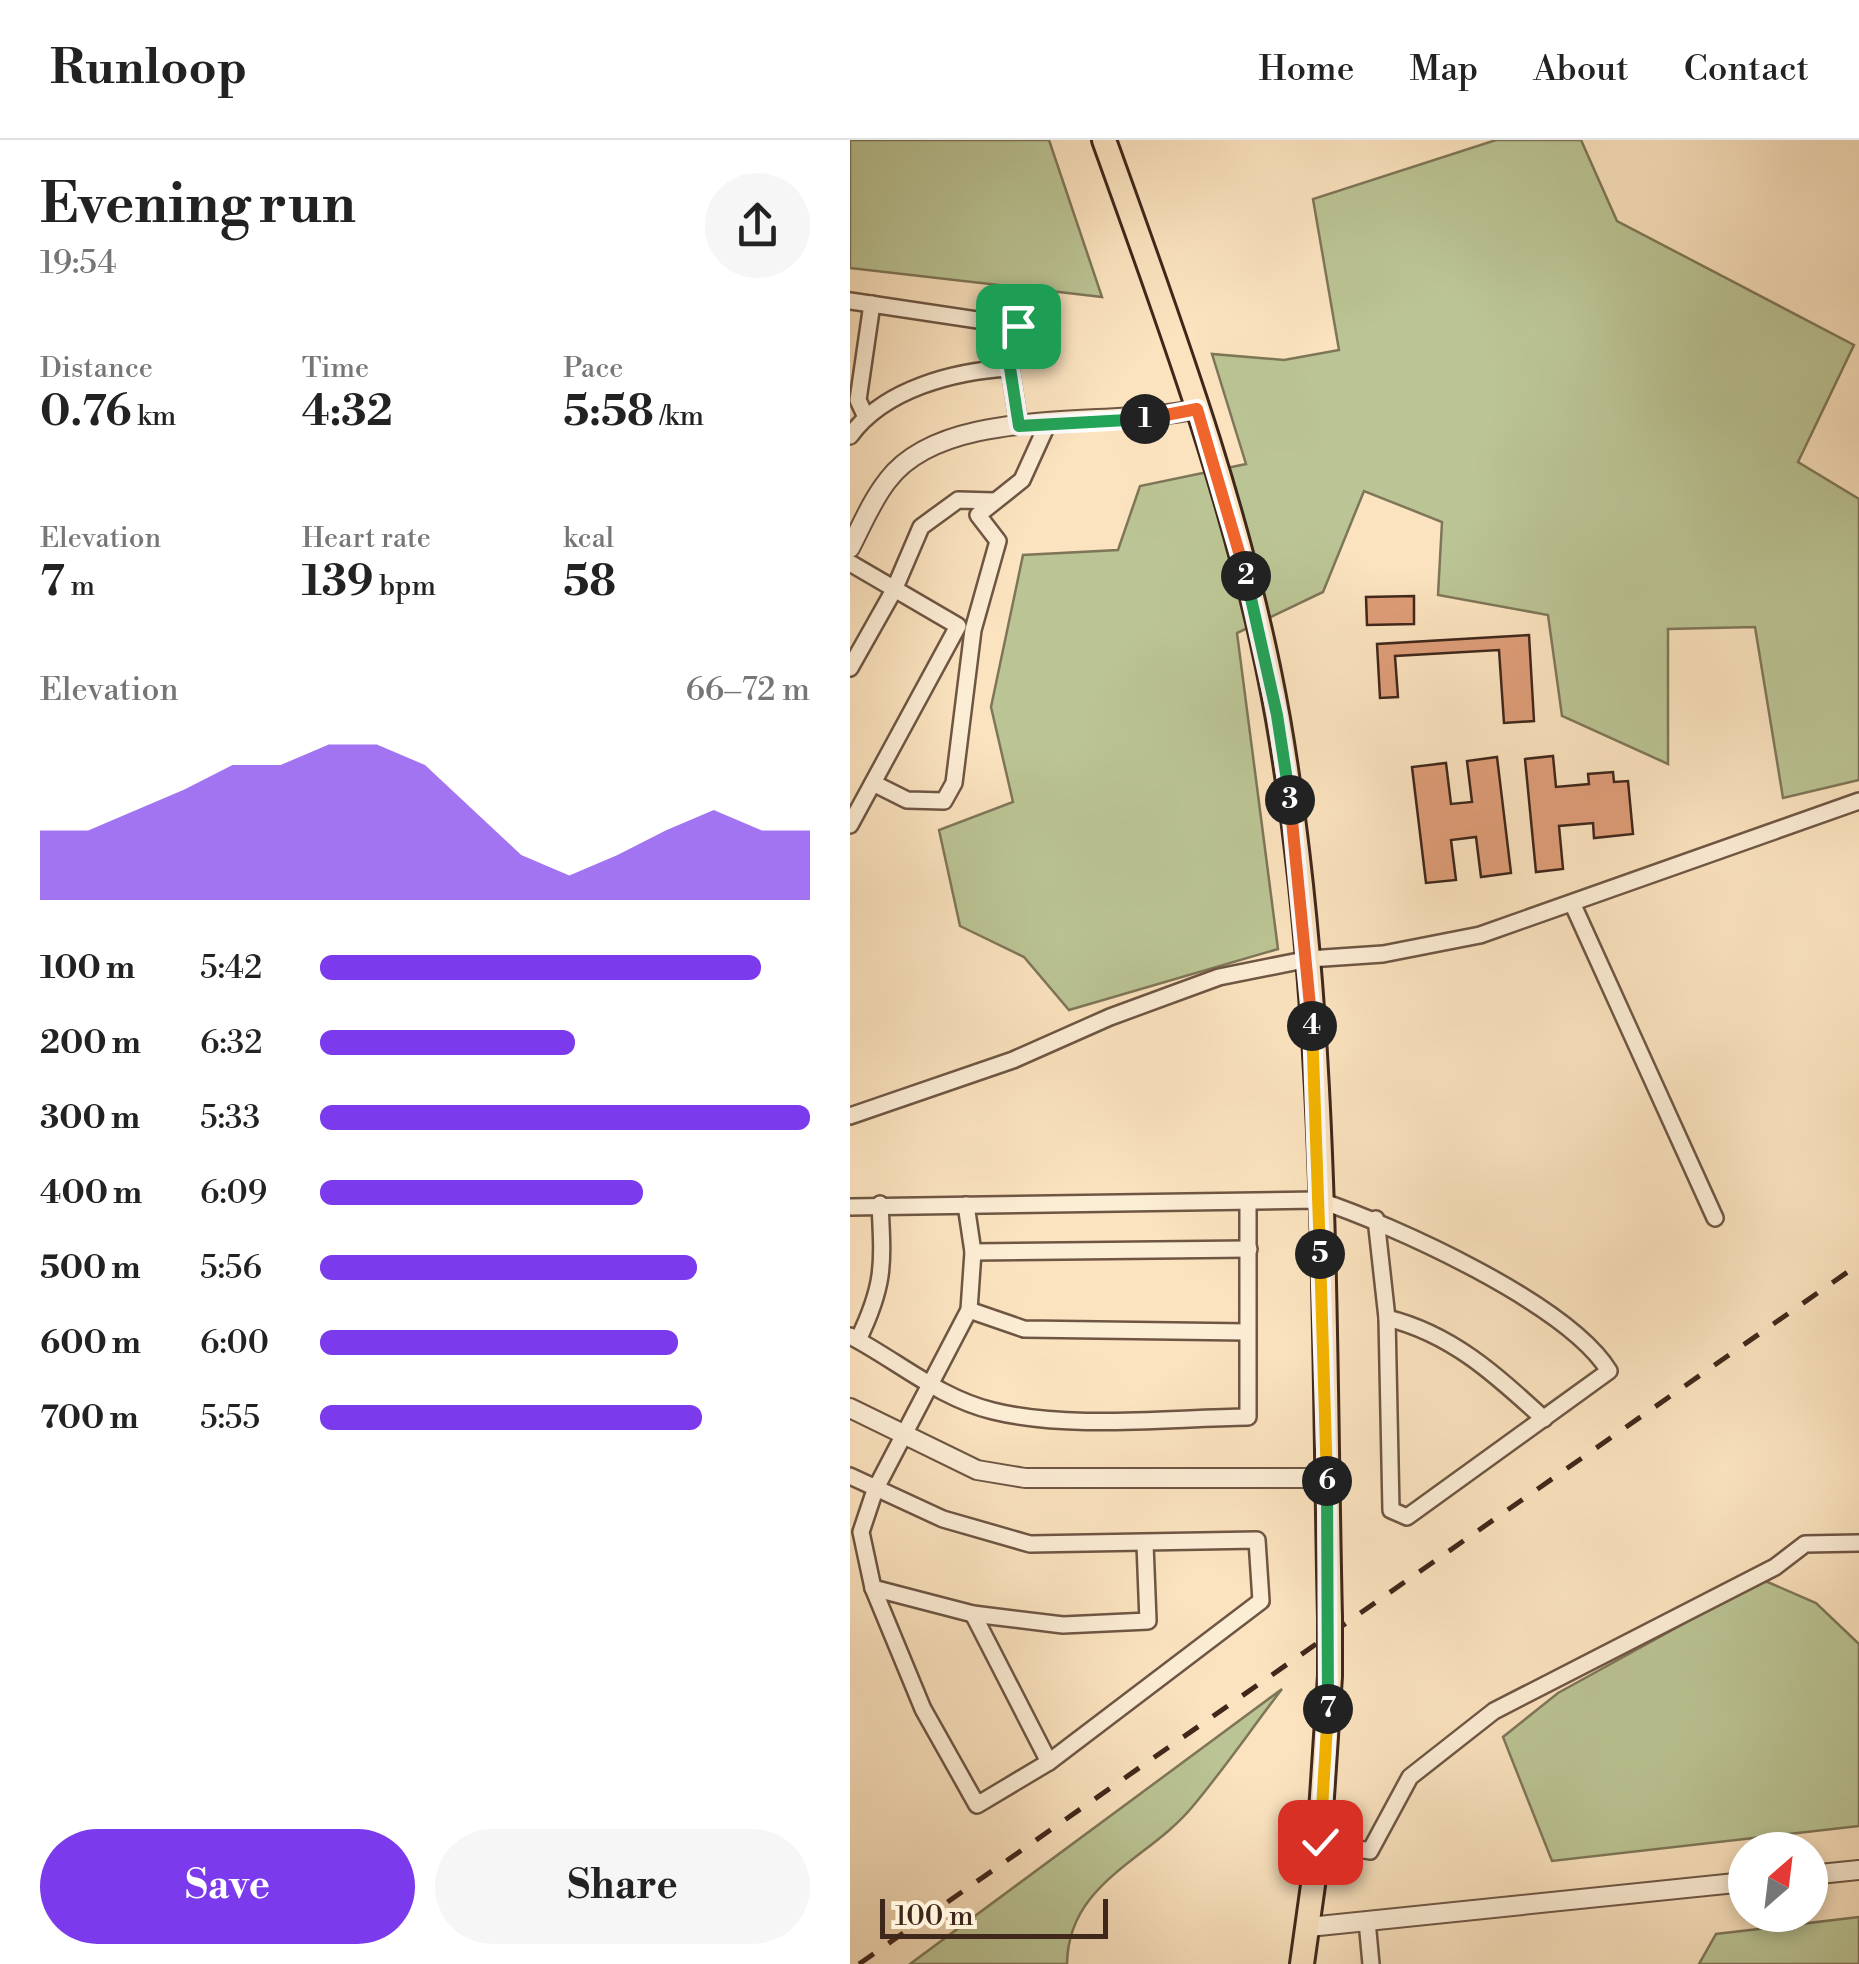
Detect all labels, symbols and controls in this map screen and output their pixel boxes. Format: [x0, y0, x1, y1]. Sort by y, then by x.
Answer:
text: Runloop [50, 39, 247, 99]
text: Home [1258, 48, 1354, 91]
text: Map [1409, 48, 1478, 91]
text: About [1533, 48, 1629, 91]
text: Contact [1684, 48, 1809, 91]
text: Evening run [40, 171, 356, 240]
button: share [705, 173, 810, 278]
text: 19:54 [40, 243, 117, 283]
pin [976, 284, 1061, 369]
icon: arrive [991, 299, 1046, 354]
text: Distance [40, 351, 153, 386]
text: Time [302, 351, 369, 386]
text: Pace [563, 351, 623, 386]
text: 0.76 [40, 386, 131, 439]
text: 4:32 [302, 386, 393, 439]
text: 5:58 [563, 386, 654, 439]
pin: 1 [1120, 394, 1170, 444]
text: km [131, 399, 176, 434]
text: /km [654, 399, 704, 434]
text: 1 [1138, 401, 1152, 436]
text: Elevation [40, 521, 161, 556]
text: Heart rate [302, 521, 431, 556]
text: kcal [563, 521, 614, 556]
pin: 2 [1221, 551, 1271, 601]
text: 7 [40, 556, 65, 609]
text: 139 [302, 556, 374, 609]
text: 58 [563, 556, 616, 609]
text: 2 [1237, 558, 1255, 593]
text: m [65, 569, 95, 604]
text: bpm [374, 569, 436, 604]
text: Elevation [40, 670, 179, 710]
text: 66–72 m [685, 670, 810, 710]
pin: 3 [1265, 775, 1315, 825]
text: 3 [1282, 782, 1298, 817]
text: 100 m [40, 948, 135, 988]
text: 5:42 [200, 948, 262, 988]
pin: 4 [1287, 1001, 1337, 1051]
text: 4 [1303, 1008, 1321, 1043]
text: 200 m [40, 1023, 141, 1063]
text: 6:32 [200, 1023, 263, 1063]
text: 300 m [40, 1098, 140, 1138]
text: 5:33 [200, 1098, 260, 1138]
text: 400 m [40, 1173, 142, 1213]
text: 6:09 [200, 1173, 267, 1213]
pin: 5 [1295, 1229, 1345, 1279]
text: 5 [1311, 1236, 1329, 1271]
text: 500 m [40, 1248, 141, 1288]
text: 5:56 [200, 1248, 262, 1288]
text: 600 m [40, 1323, 141, 1363]
text: 6:00 [200, 1323, 269, 1363]
text: 700 m [40, 1398, 139, 1438]
text: 5:55 [200, 1398, 260, 1438]
pin: 6 [1302, 1456, 1352, 1506]
text: 6 [1318, 1463, 1336, 1498]
pin: 7 [1303, 1684, 1353, 1734]
text: 7 [1320, 1691, 1336, 1726]
pin [1278, 1800, 1363, 1885]
icon: check [1293, 1815, 1348, 1870]
button: Save [40, 1829, 415, 1944]
button: Share [435, 1829, 810, 1944]
north arrow [1728, 1832, 1828, 1932]
map controls [1728, 1832, 1828, 1932]
scale bar [880, 1894, 1108, 1938]
text: 100 m [895, 1899, 974, 1934]

